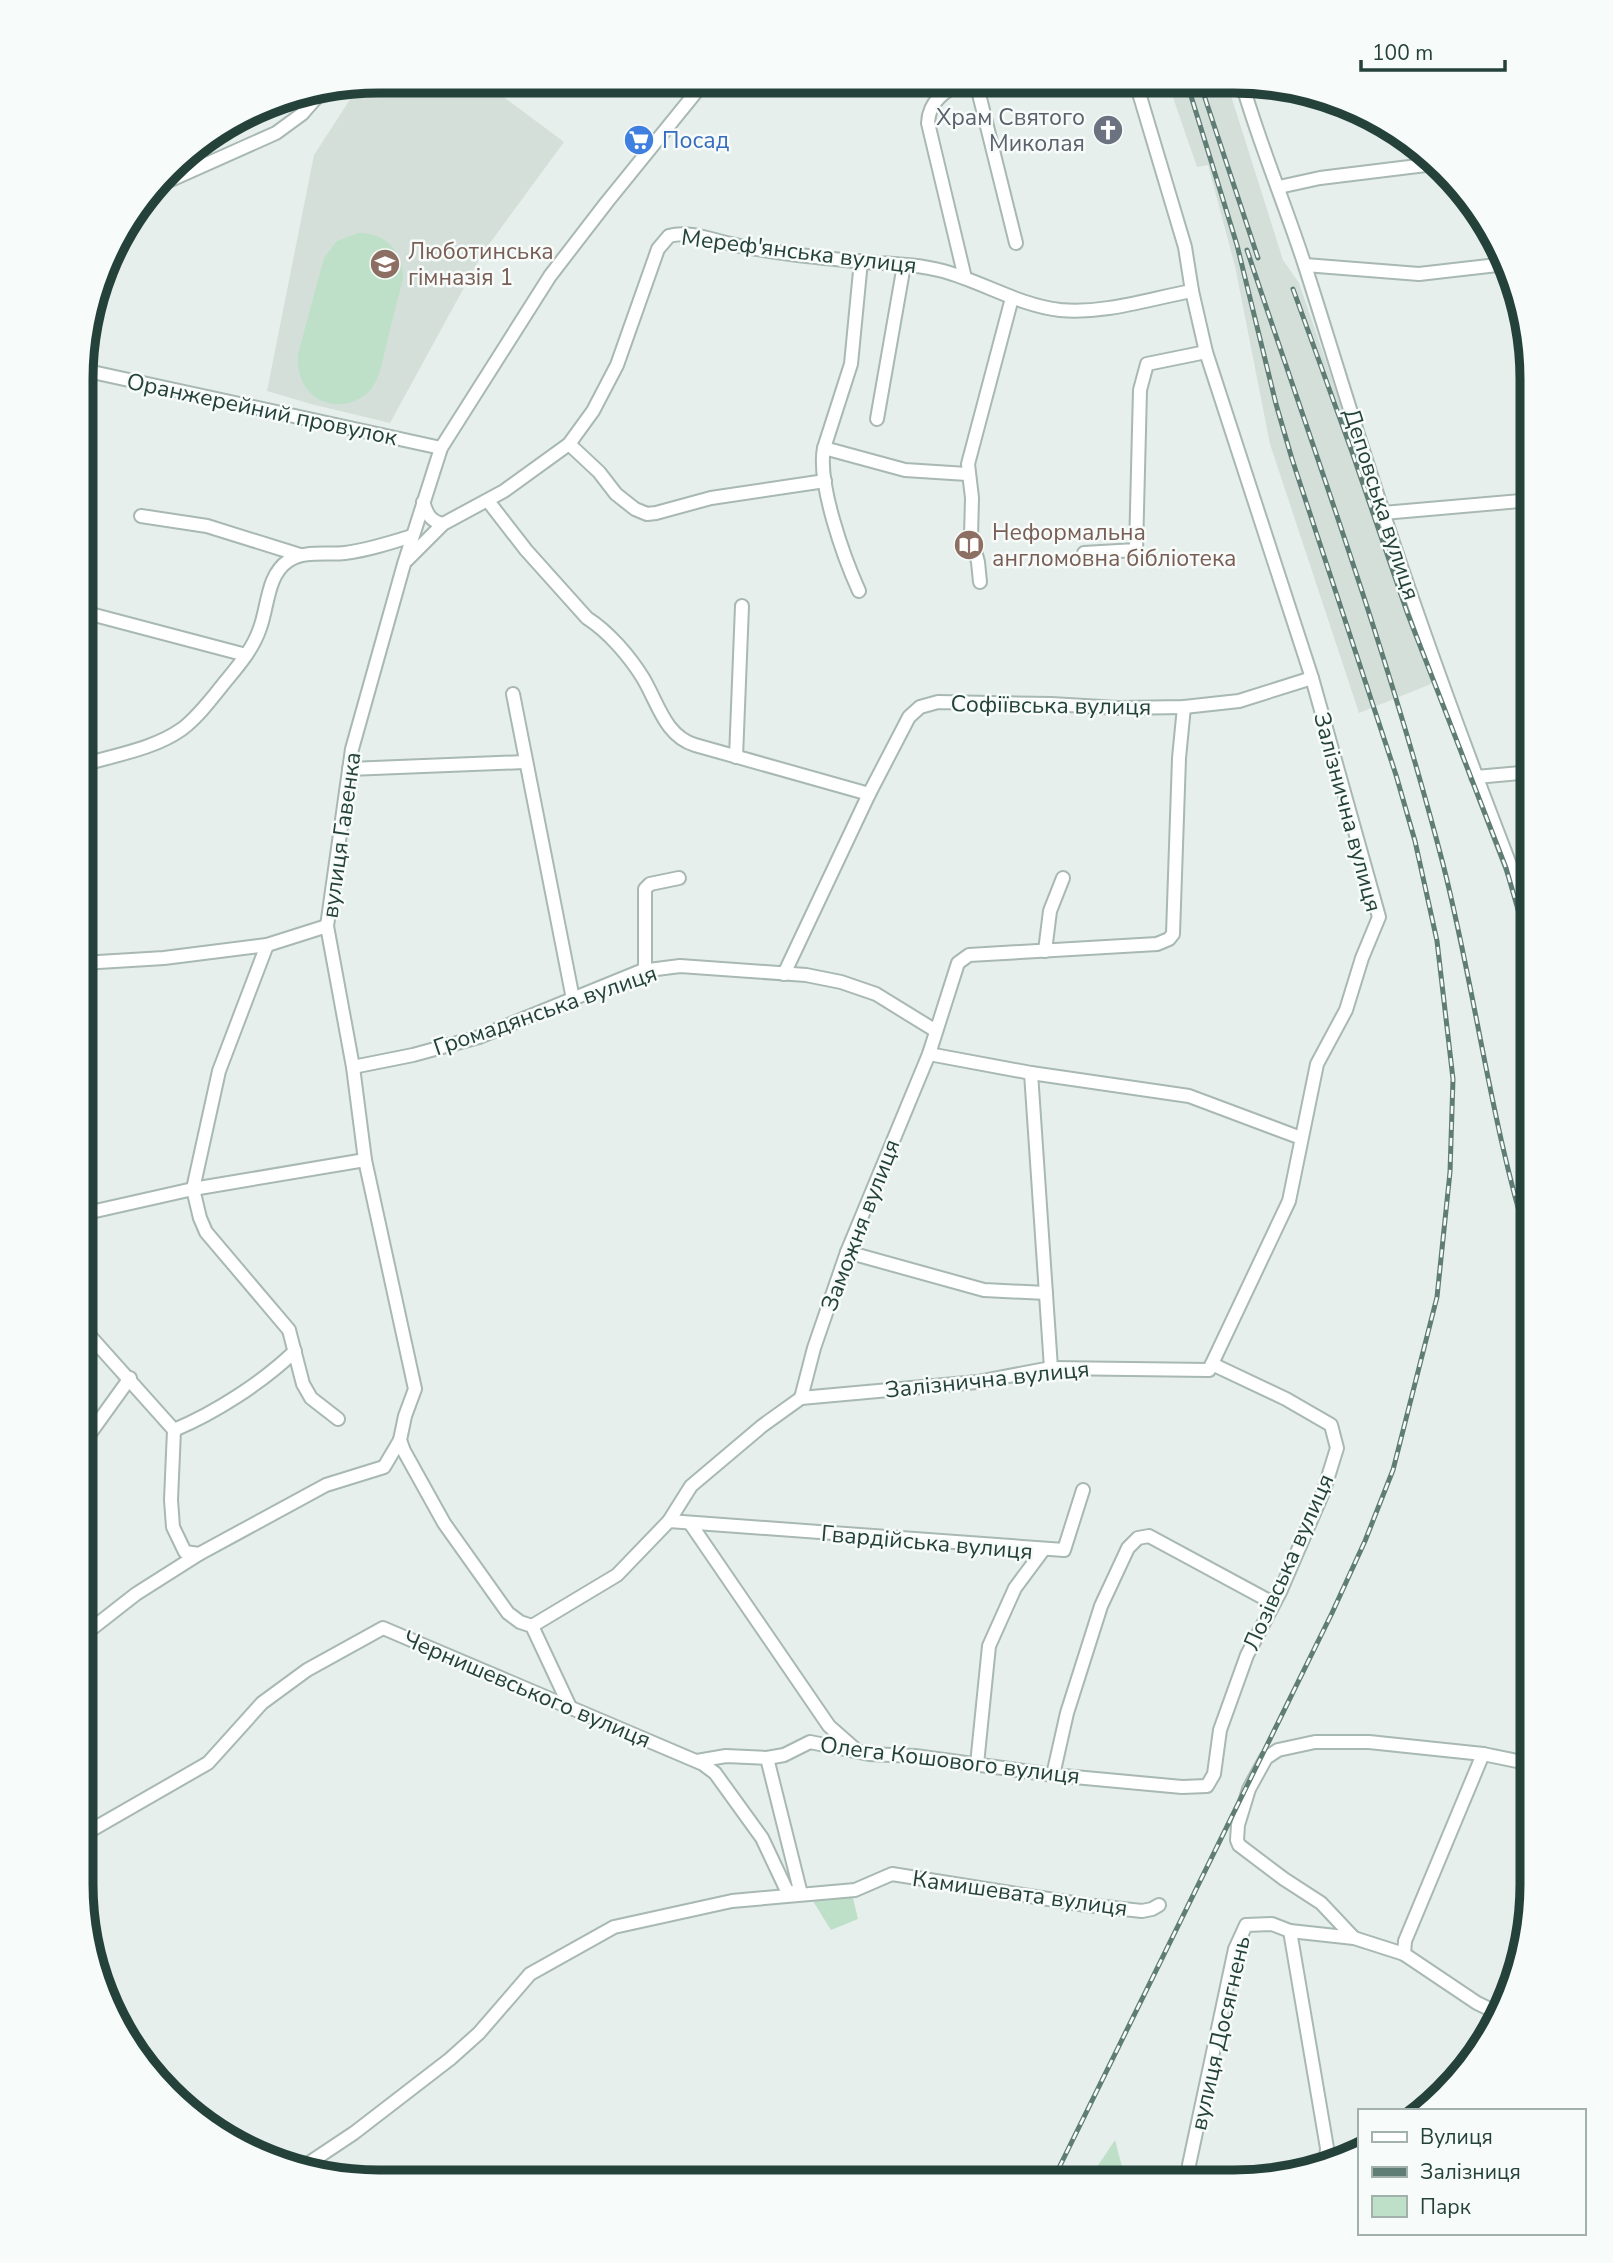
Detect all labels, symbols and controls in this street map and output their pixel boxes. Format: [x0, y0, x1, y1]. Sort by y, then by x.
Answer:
scale bar [1361, 28, 1504, 72]
text: 100 m [1372, 39, 1433, 67]
place label: Храм Святого Миколая [936, 102, 1085, 159]
church icon: Храм Святого Миколая [1091, 113, 1125, 147]
supermarket icon: Посад [622, 123, 656, 157]
place label: Посад [662, 125, 729, 156]
street label: Мереф'янська вулиця [680, 222, 918, 281]
place label: Люботинська гiмназiя 1 [408, 236, 554, 293]
school or university icon: Люботинська гiмназiя 1 [368, 247, 402, 281]
street label: Оранжерейний провулок [124, 366, 401, 454]
street label: Деповська вулиця [1336, 404, 1427, 604]
place label: Неформальна англомовна бібліотека [992, 517, 1237, 574]
library icon: Неформальна англомовна бібліотека [952, 528, 986, 562]
street label: Софіївська вулиця [950, 688, 1152, 723]
street label: Залізнична вулиця [1306, 709, 1389, 915]
street label: вулиця Гавенка [314, 750, 368, 920]
street label: Громадянська вулиця [429, 958, 661, 1063]
street label: Заможня вулиця [813, 1135, 908, 1316]
street label: Залізнична вулиця [883, 1353, 1091, 1406]
street label: Лозівська вулиця [1236, 1469, 1341, 1655]
street label: Гвардійська вулиця [820, 1518, 1034, 1567]
street label: Чернишевського вулиця [398, 1623, 655, 1756]
street label: Олега Кошового вулиця [818, 1729, 1082, 1792]
street label: Камишевата вулиця [910, 1863, 1129, 1924]
street label: вулиця Досягнень [1183, 1933, 1258, 2133]
legend [1358, 2109, 1585, 2235]
text: Вулиця [1420, 2123, 1493, 2151]
text: Залізниця [1420, 2158, 1521, 2186]
text: Парк [1420, 2193, 1472, 2221]

